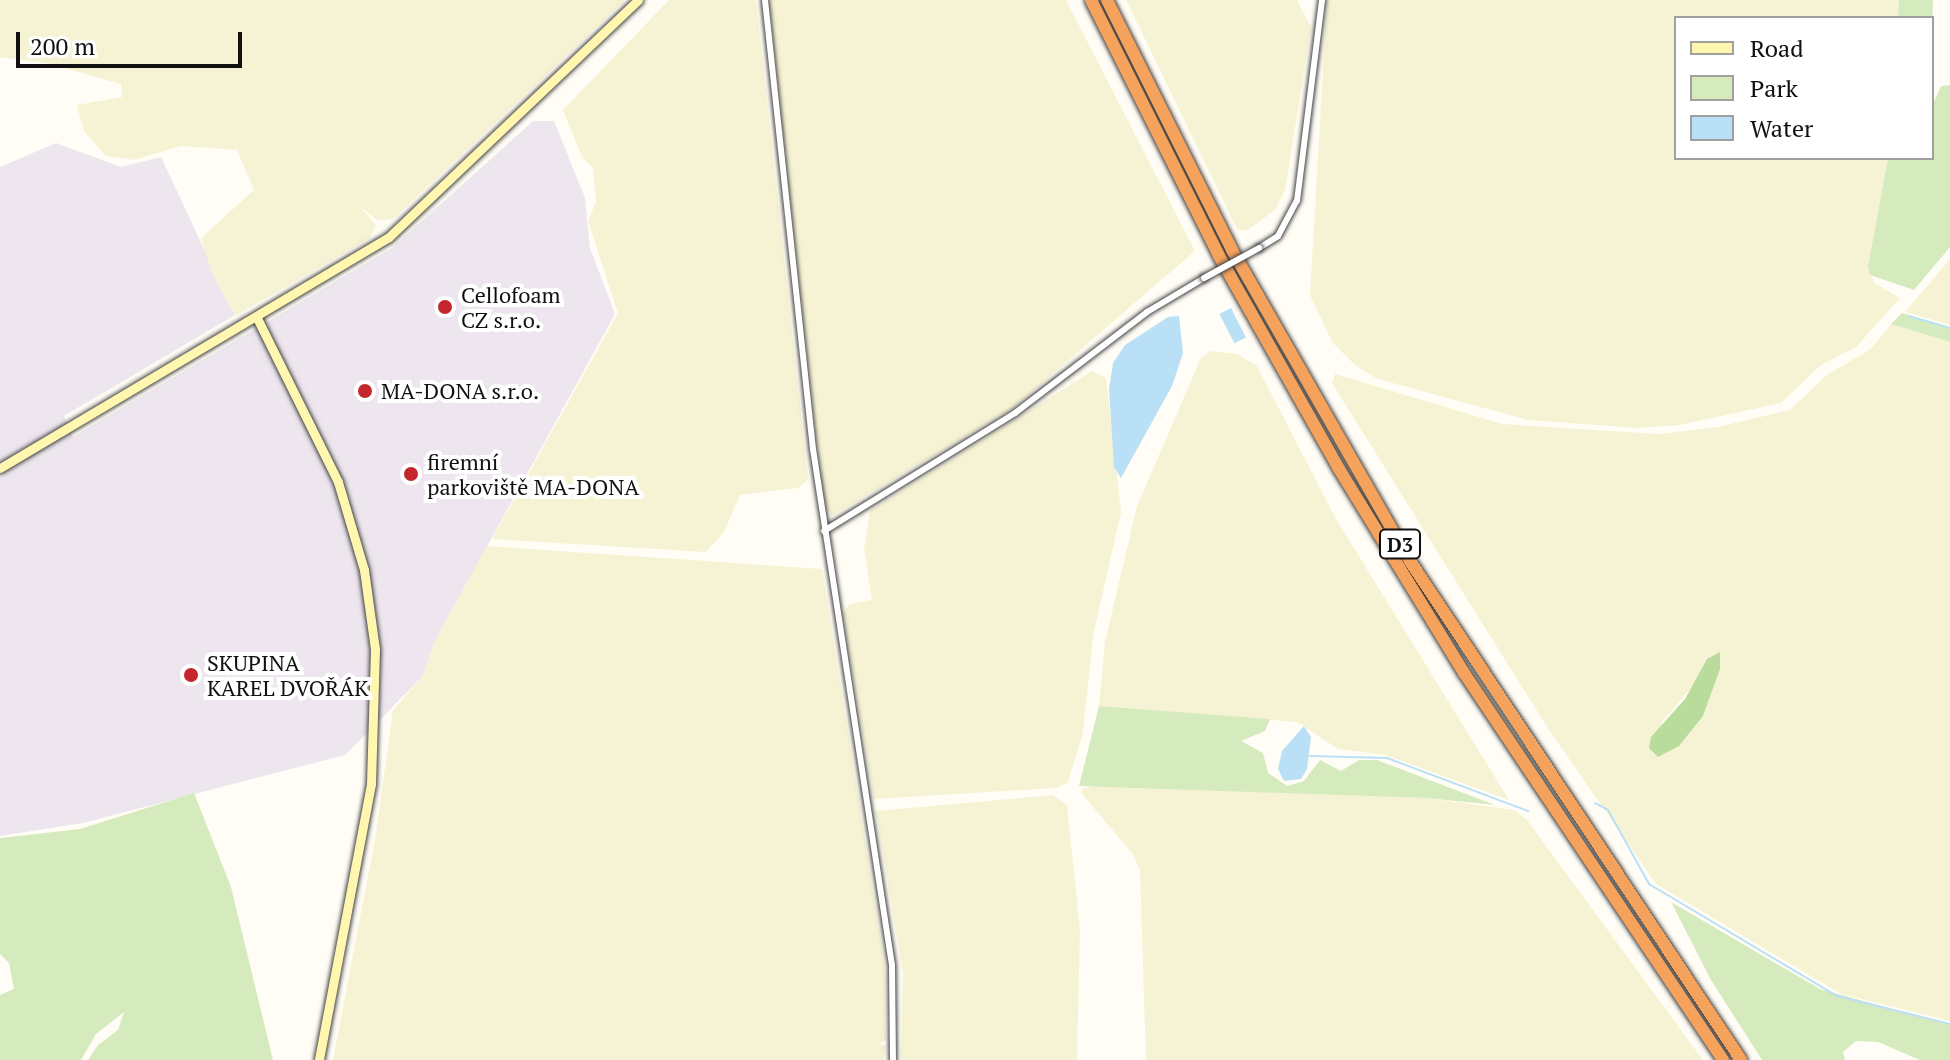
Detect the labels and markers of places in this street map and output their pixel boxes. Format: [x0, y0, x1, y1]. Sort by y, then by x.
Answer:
place label: Cellofoam CZ s.r.o. [461, 281, 561, 332]
marker: Cellofoam CZ s.r.o. [436, 298, 454, 316]
place label: MA-DONA s.r.o. [381, 378, 540, 404]
marker: MA-DONA s.r.o. [356, 382, 374, 400]
place label: firemní parkoviště MA-DONA [427, 448, 639, 500]
marker: firemní parkoviště MA-DONA [402, 465, 420, 483]
place label: SKUPINA KAREL DVOŘÁK [207, 649, 368, 700]
marker: SKUPINA KAREL DVOŘÁK [182, 666, 200, 684]

